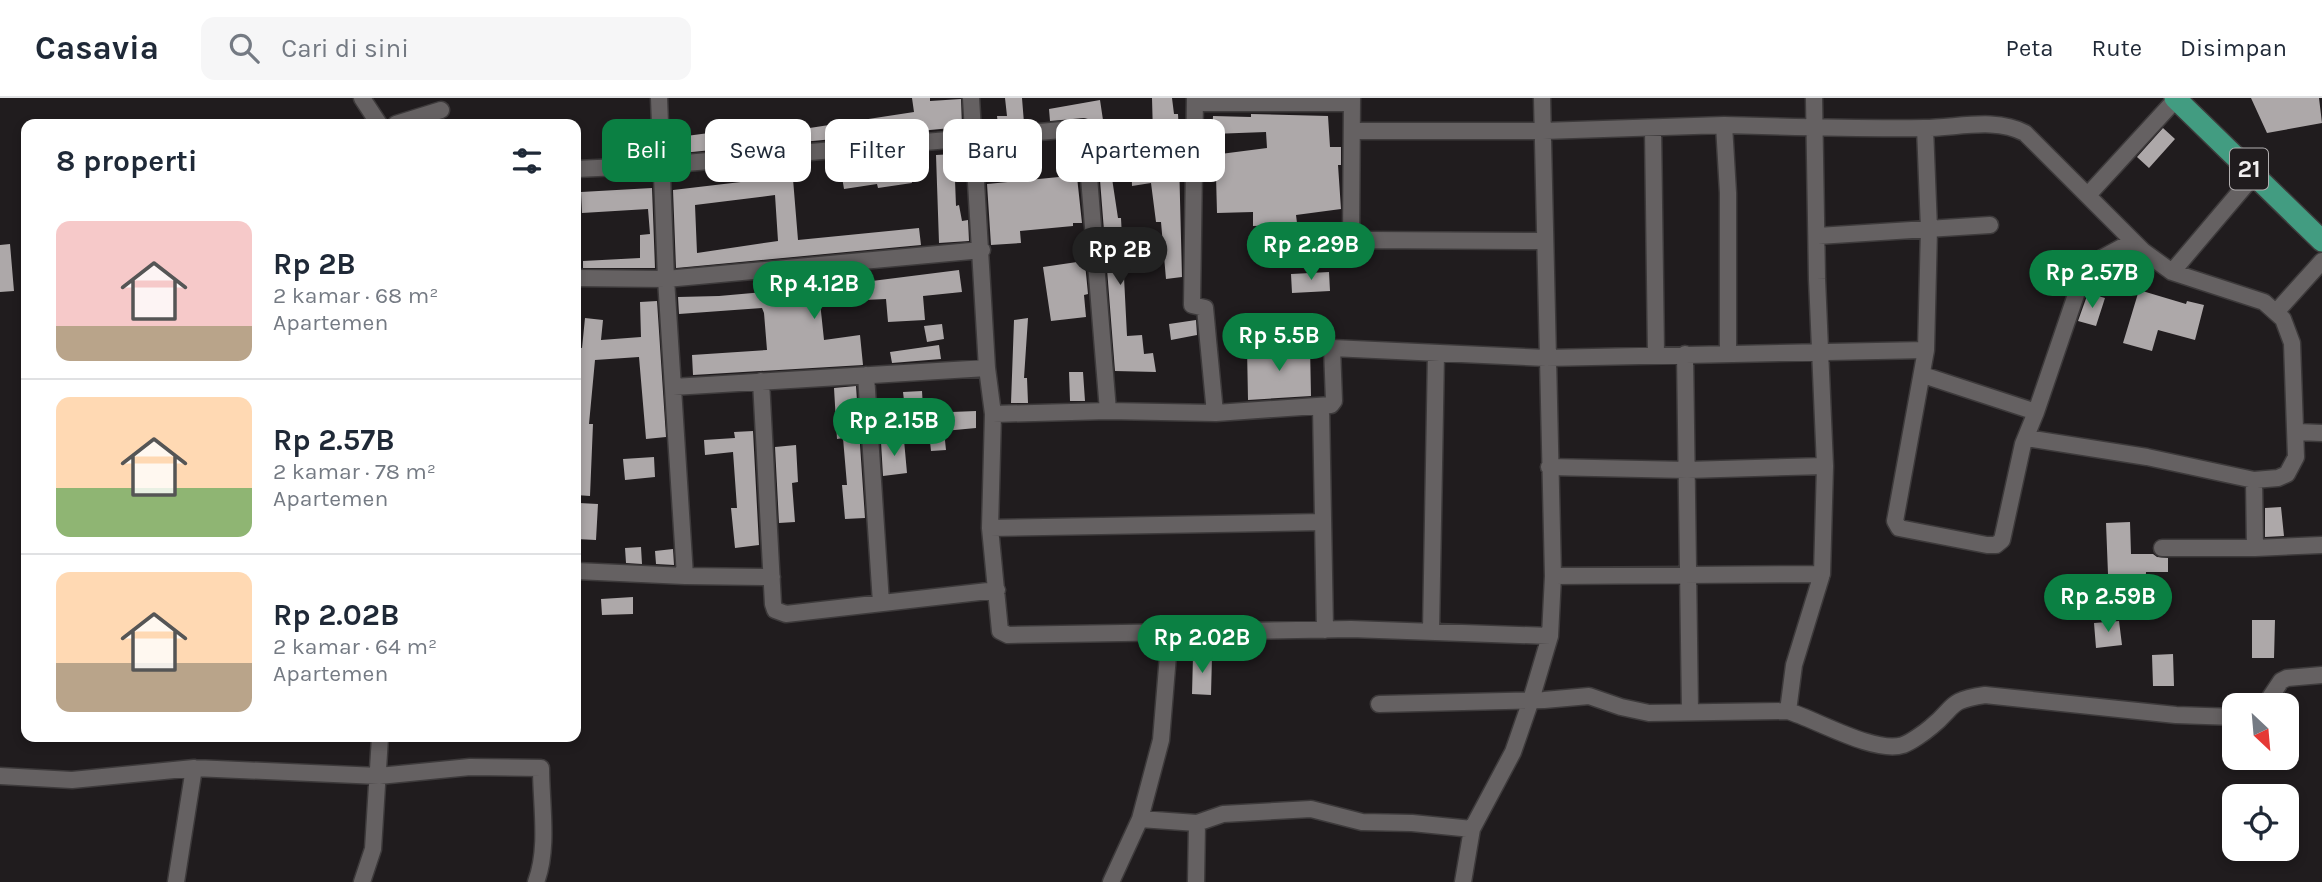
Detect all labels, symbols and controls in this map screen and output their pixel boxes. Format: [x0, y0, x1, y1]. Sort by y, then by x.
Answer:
search box [201, 17, 691, 80]
text: Casavia [35, 29, 159, 67]
icon: search [225, 29, 263, 67]
text: Cari di sini [281, 33, 409, 64]
text: Peta [2006, 34, 2053, 62]
text: Rute [2091, 34, 2142, 62]
text: Disimpan [2180, 34, 2287, 62]
chip: Beli [602, 119, 691, 182]
chip: Sewa [705, 119, 811, 182]
chip: Filter [825, 119, 929, 182]
chip: Baru [943, 119, 1042, 182]
chip: Apartemen [1056, 119, 1225, 182]
icon: filters [508, 142, 546, 180]
text: 8 properti [56, 143, 198, 179]
road number: 21 [2230, 148, 2268, 190]
pin: Rp 2.29B [1239, 222, 1383, 282]
pin: Rp 2B [1071, 228, 1169, 287]
text: Rp 2.29B [1263, 231, 1359, 258]
text: Rp 2B [1088, 236, 1152, 263]
text: Rp 2B [273, 246, 356, 282]
icon: home [112, 249, 196, 333]
pin: Rp 2.57B [2020, 250, 2164, 310]
text: Rp 2.57B [2045, 259, 2139, 286]
pin: Rp 4.12B [742, 262, 886, 321]
text: Rp 4.12B [769, 270, 859, 297]
text: 2 kamar · 68 m² [273, 282, 438, 309]
text: Apartemen [273, 309, 388, 336]
pin: Rp 5.5B [1214, 314, 1344, 373]
text: Rp 5.5B [1238, 322, 1320, 349]
pin: Rp 2.15B [822, 398, 966, 458]
text: Rp 2.15B [849, 407, 939, 434]
text: Rp 2.57B [273, 422, 395, 458]
icon: home [112, 425, 196, 509]
text: 2 kamar · 78 m² [273, 458, 436, 485]
text: Apartemen [273, 485, 388, 512]
pin: Rp 2.59B [2036, 574, 2180, 634]
text: Rp 2.59B [2060, 583, 2156, 610]
text: Rp 2.02B [273, 597, 399, 633]
icon: home [112, 600, 196, 684]
pin: Rp 2.02B [1130, 616, 1274, 675]
text: Rp 2.02B [1154, 624, 1250, 651]
text: 2 kamar · 64 m² [273, 633, 437, 660]
text: Apartemen [273, 660, 388, 687]
north arrow [2222, 693, 2300, 770]
map controls [2222, 693, 2299, 861]
button: locate [2222, 784, 2299, 861]

